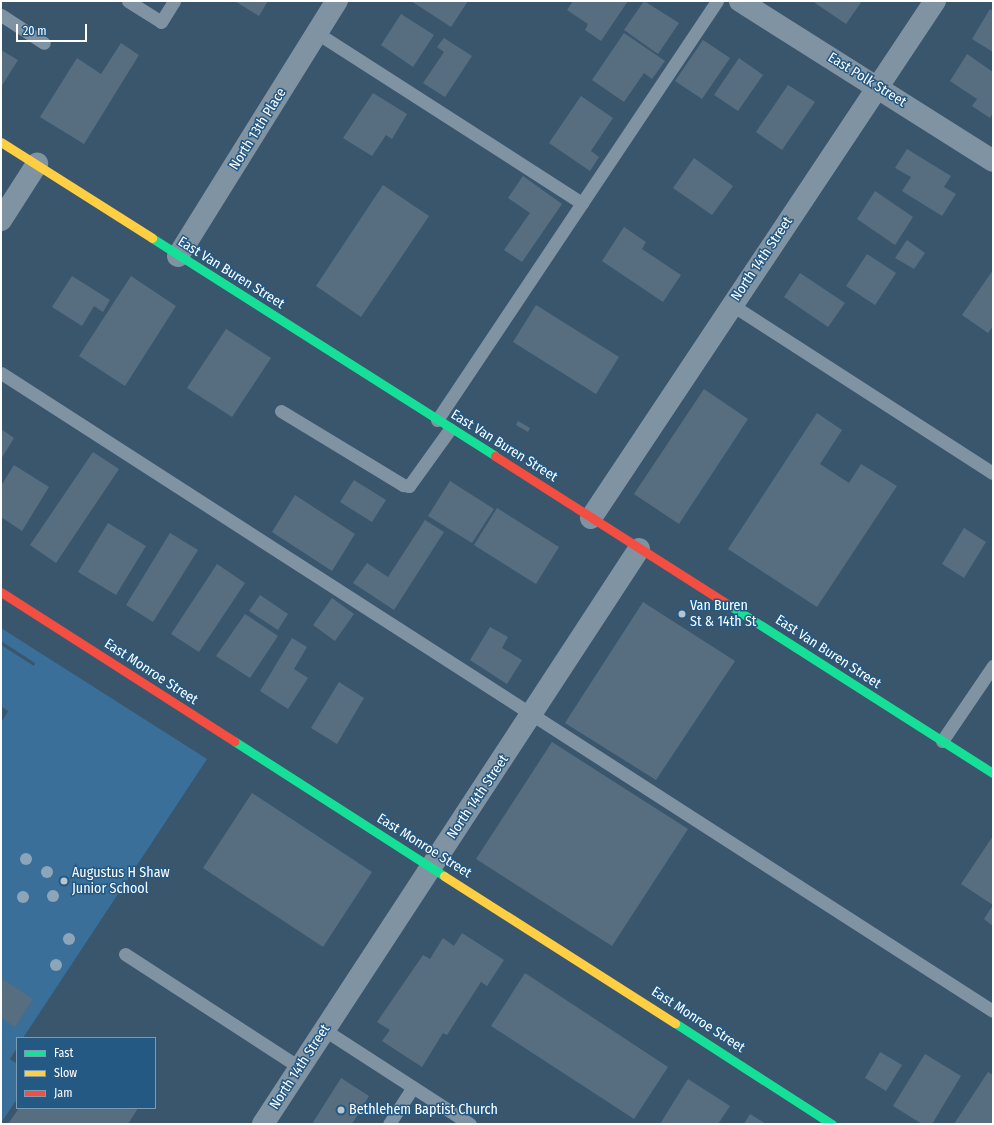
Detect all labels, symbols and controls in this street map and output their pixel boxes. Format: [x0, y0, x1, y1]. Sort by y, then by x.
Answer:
scale bar [18, 16, 89, 42]
text: 20 m [23, 24, 47, 38]
street label: East Polk Street [825, 49, 909, 111]
street label: North 13th Place [226, 85, 290, 173]
street label: North 14th Street [728, 214, 796, 304]
street label: East Van Buren Street [175, 233, 287, 313]
street label: East Van Buren Street [448, 406, 560, 486]
place label: Van Buren St & 14th St [690, 598, 756, 630]
marker: Van Buren St & 14th St [677, 609, 687, 619]
street label: East Van Buren Street [772, 612, 884, 692]
street label: East Monroe Street [101, 635, 201, 709]
street label: North 14th Street [444, 752, 512, 842]
street label: East Monroe Street [374, 810, 474, 882]
place label: Augustus H Shaw Junior School [72, 865, 170, 898]
marker: Augustus H Shaw Junior School [59, 876, 69, 886]
street label: East Monroe Street [648, 983, 748, 1057]
street label: North 14th Street [266, 1021, 334, 1113]
legend [16, 1037, 156, 1109]
text: Fast [54, 1046, 73, 1060]
text: Slow [54, 1066, 77, 1080]
text: Jam [54, 1086, 72, 1100]
place label: Bethlehem Baptist Church [349, 1102, 498, 1118]
marker: Bethlehem Baptist Church [336, 1105, 346, 1115]

